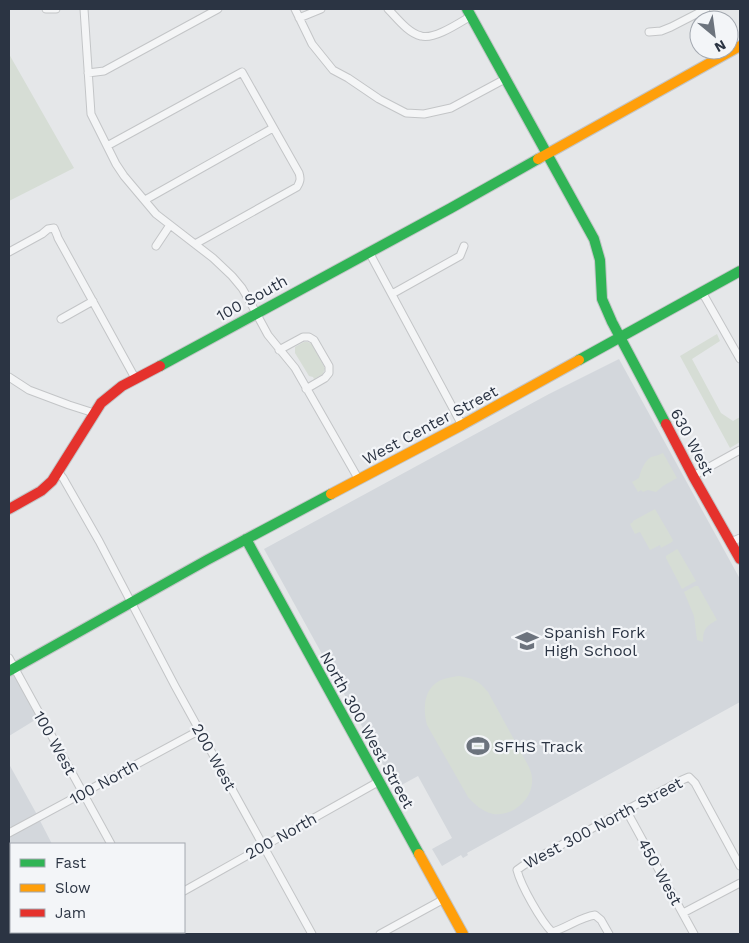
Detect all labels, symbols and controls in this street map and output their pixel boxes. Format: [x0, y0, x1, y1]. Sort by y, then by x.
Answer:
north arrow [689, 10, 739, 60]
text: N [712, 37, 729, 56]
street label: 100 South [213, 271, 291, 325]
street label: West Center Street [359, 381, 501, 469]
street label: 630 West [666, 405, 718, 479]
place label: Spanish Fork High School [544, 623, 645, 660]
school or university icon: Spanish Fork High School [514, 628, 540, 654]
street label: North 300 West Street [316, 648, 418, 812]
street label: 100 West [30, 708, 81, 779]
street label: 200 West [188, 720, 240, 794]
sports icon: SFHS Track [465, 733, 491, 759]
place label: SFHS Track [494, 737, 583, 756]
street label: 100 North [66, 755, 142, 809]
street label: West 300 North Street [520, 773, 686, 873]
street label: 200 North [242, 809, 320, 863]
street label: 450 West [634, 835, 686, 909]
legend [10, 843, 185, 933]
text: Fast [55, 854, 87, 872]
text: Slow [55, 879, 91, 897]
text: Jam [55, 904, 86, 922]

